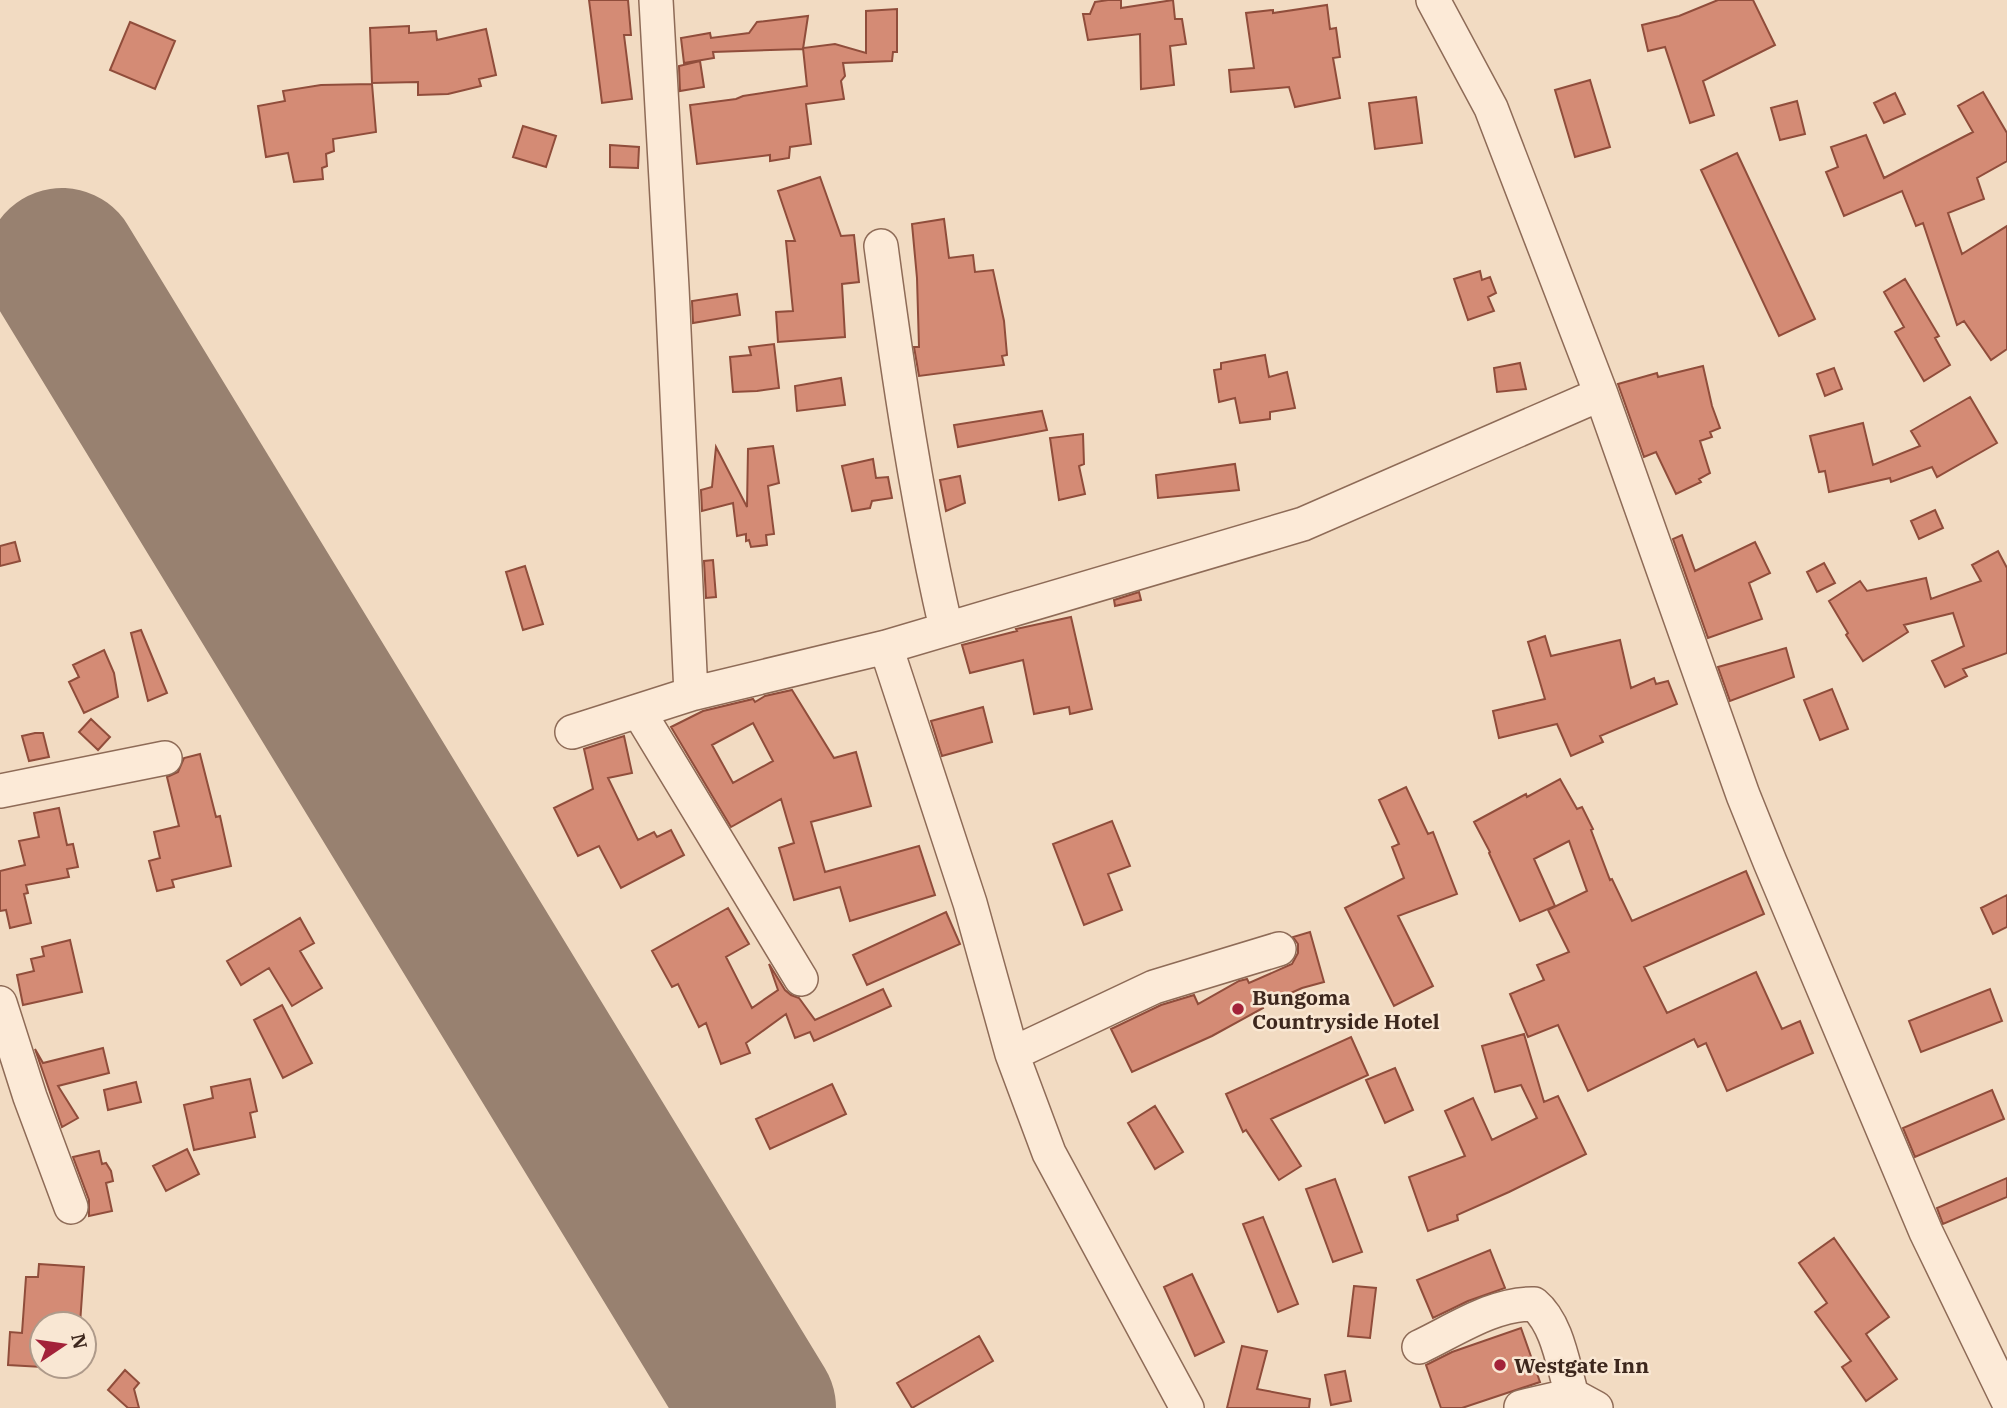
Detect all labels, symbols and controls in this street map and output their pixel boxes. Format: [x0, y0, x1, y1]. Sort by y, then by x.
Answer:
place label: Bungoma Countryside Hotel [1252, 983, 1440, 1035]
marker: Bungoma Countryside Hotel [1230, 1001, 1246, 1017]
north arrow [28, 1310, 98, 1380]
text: N [66, 1331, 93, 1351]
place label: Westgate Inn [1514, 1351, 1649, 1379]
marker: Westgate Inn [1492, 1357, 1508, 1373]

